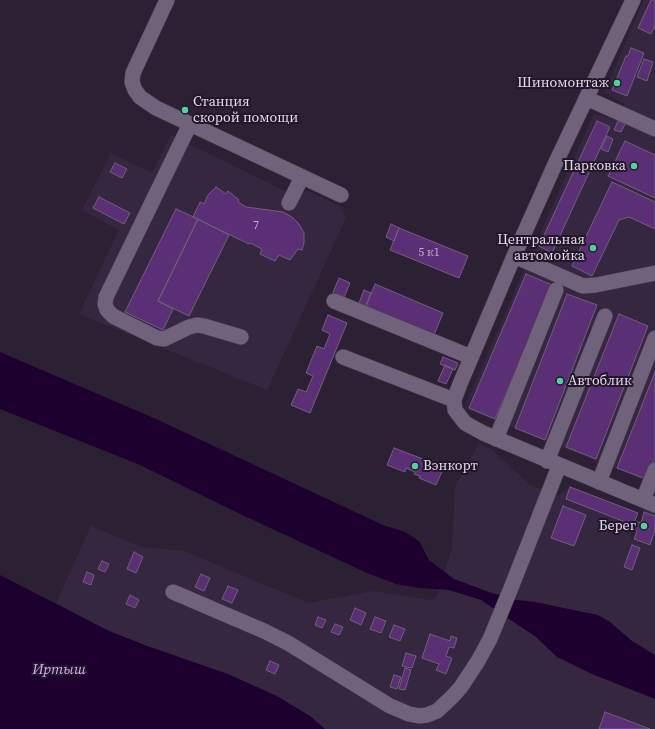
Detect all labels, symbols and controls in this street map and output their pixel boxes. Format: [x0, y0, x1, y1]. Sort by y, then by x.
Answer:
place label: Шиномонтаж [517, 75, 609, 91]
marker: Шиномонтаж [612, 78, 622, 88]
place label: Станция cкорой помощи [193, 94, 298, 126]
marker: Станция cкорой помощи [180, 105, 190, 115]
place label: Парковка [563, 158, 626, 174]
marker: Парковка [629, 161, 639, 171]
house number: 7 [253, 219, 259, 233]
place label: Центральная автомойка [497, 232, 585, 264]
marker: Центральная автомойка [588, 243, 598, 253]
house number: 5 к1 [418, 246, 440, 260]
place label: Автоблик [568, 373, 632, 389]
marker: Автоблик [555, 376, 565, 386]
place label: Вэнкорт [423, 458, 478, 474]
marker: Вэнкорт [410, 461, 420, 471]
place label: Берег [599, 518, 636, 534]
marker: Берег [639, 521, 649, 531]
water label: Иртыш [32, 661, 86, 679]

